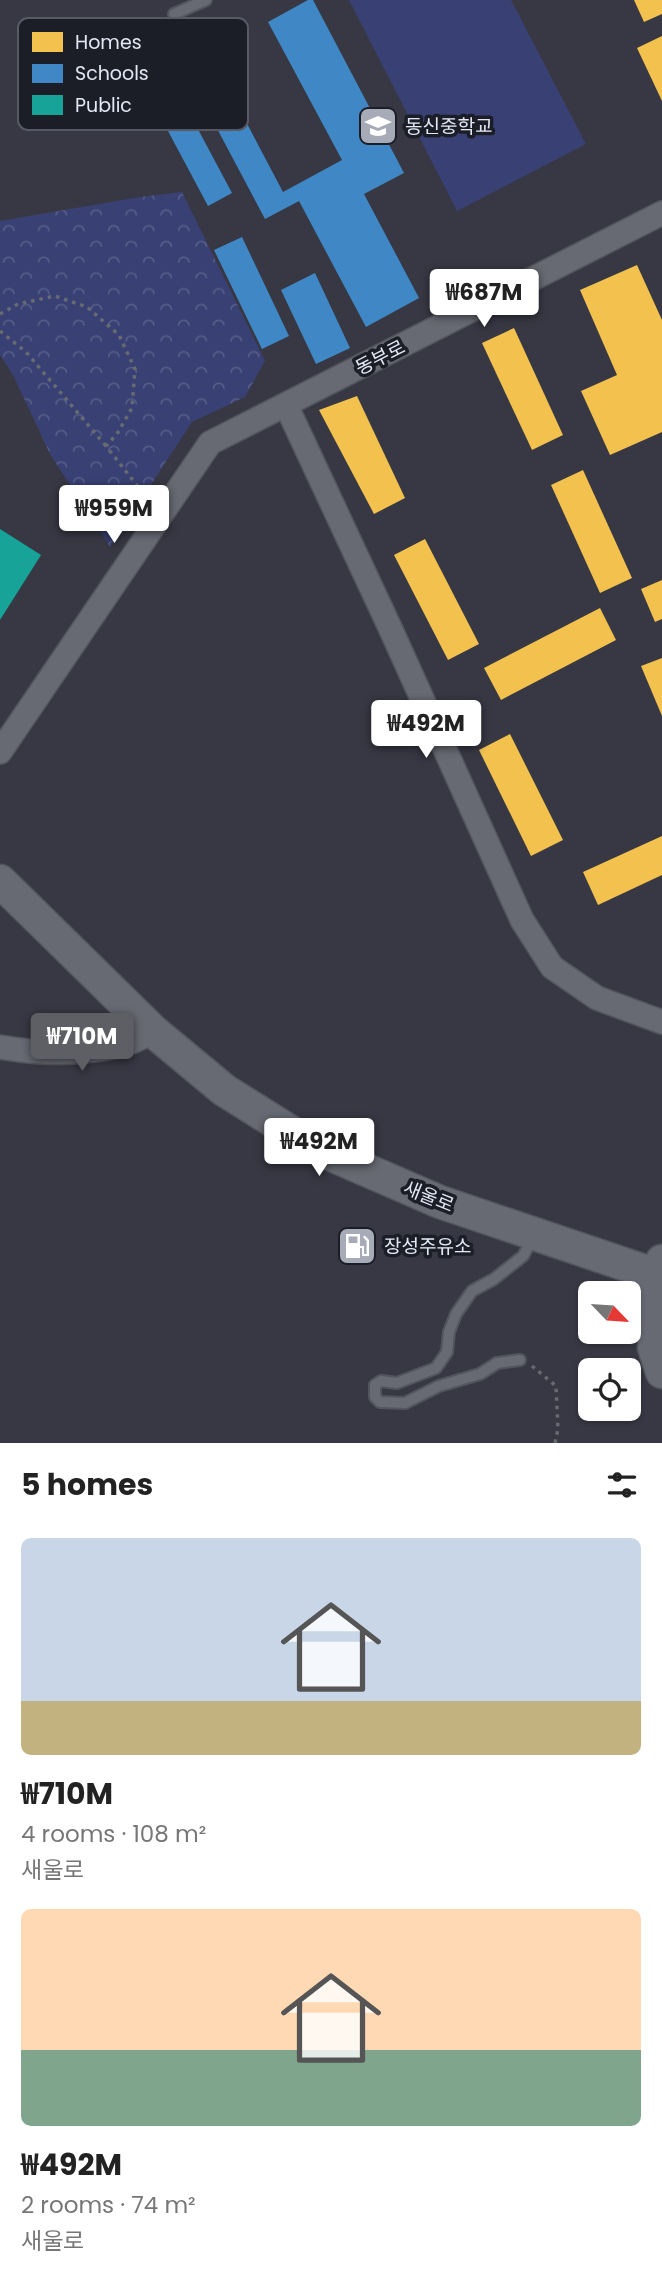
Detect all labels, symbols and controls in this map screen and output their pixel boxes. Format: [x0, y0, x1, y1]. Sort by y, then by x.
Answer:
legend [18, 18, 248, 130]
text: Homes [75, 29, 142, 56]
text: Schools [75, 60, 149, 87]
text: Public [75, 92, 132, 119]
school or university icon: 동신중학교 [357, 105, 399, 147]
place label: 동신중학교 [405, 113, 492, 140]
pin: ₩687M [435, 270, 533, 329]
text: ₩687M [446, 276, 522, 308]
street label: 동부로 [351, 334, 410, 381]
pin: ₩959M [65, 486, 163, 545]
text: ₩959M [75, 492, 153, 524]
pin: ₩492M [377, 700, 475, 760]
text: ₩492M [387, 707, 465, 739]
pin: ₩710M [33, 1014, 131, 1073]
text: ₩710M [47, 1020, 117, 1052]
pin: ₩492M [270, 1118, 368, 1178]
text: ₩492M [280, 1125, 358, 1157]
street label: 새울로 [399, 1174, 458, 1219]
fuel station icon: 장성주유소 [336, 1225, 378, 1267]
place label: 장성주유소 [384, 1233, 471, 1260]
north arrow [578, 1281, 640, 1344]
map controls [578, 1281, 641, 1421]
button: locate [578, 1358, 641, 1421]
text: 5 homes [21, 1463, 153, 1506]
icon: filters [603, 1466, 641, 1504]
icon: home [268, 1584, 394, 1710]
text: ₩710M [21, 1772, 113, 1815]
text: 4 rooms · 108 m² [21, 1818, 206, 1850]
text: 새울로 [21, 1854, 84, 1886]
icon: home [268, 1955, 394, 2081]
text: ₩492M [21, 2143, 122, 2186]
text: 2 rooms · 74 m² [21, 2189, 196, 2221]
text: 새울로 [21, 2225, 84, 2257]

